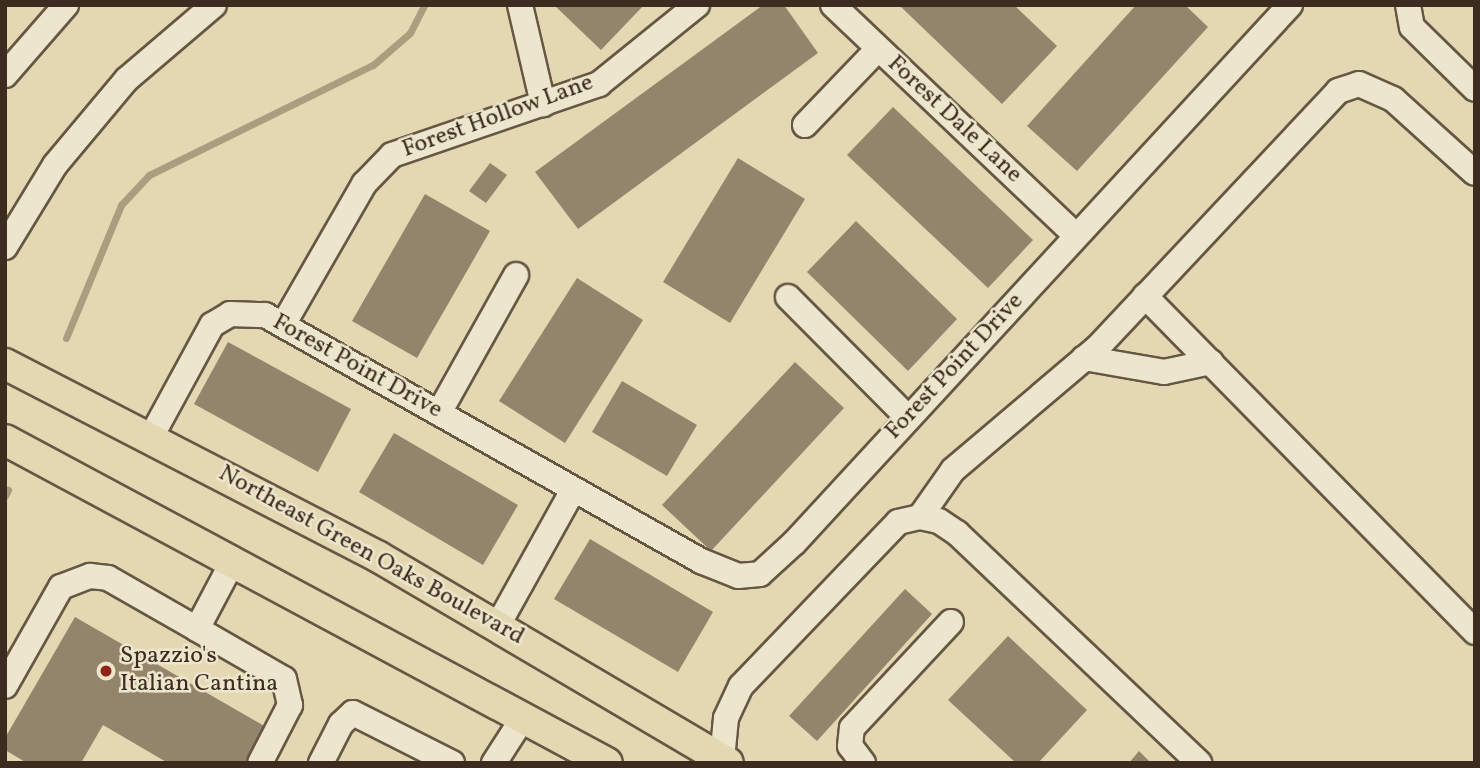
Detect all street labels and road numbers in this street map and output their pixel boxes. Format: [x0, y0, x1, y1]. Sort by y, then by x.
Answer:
street label: Forest Dale Lane [881, 50, 1027, 190]
street label: Forest Hollow Lane [398, 69, 598, 165]
street label: Forest Point Drive [880, 288, 1030, 446]
street label: Forest Point Drive [267, 308, 447, 426]
street label: Northeast Green Oaks Boulevard [213, 460, 529, 652]

